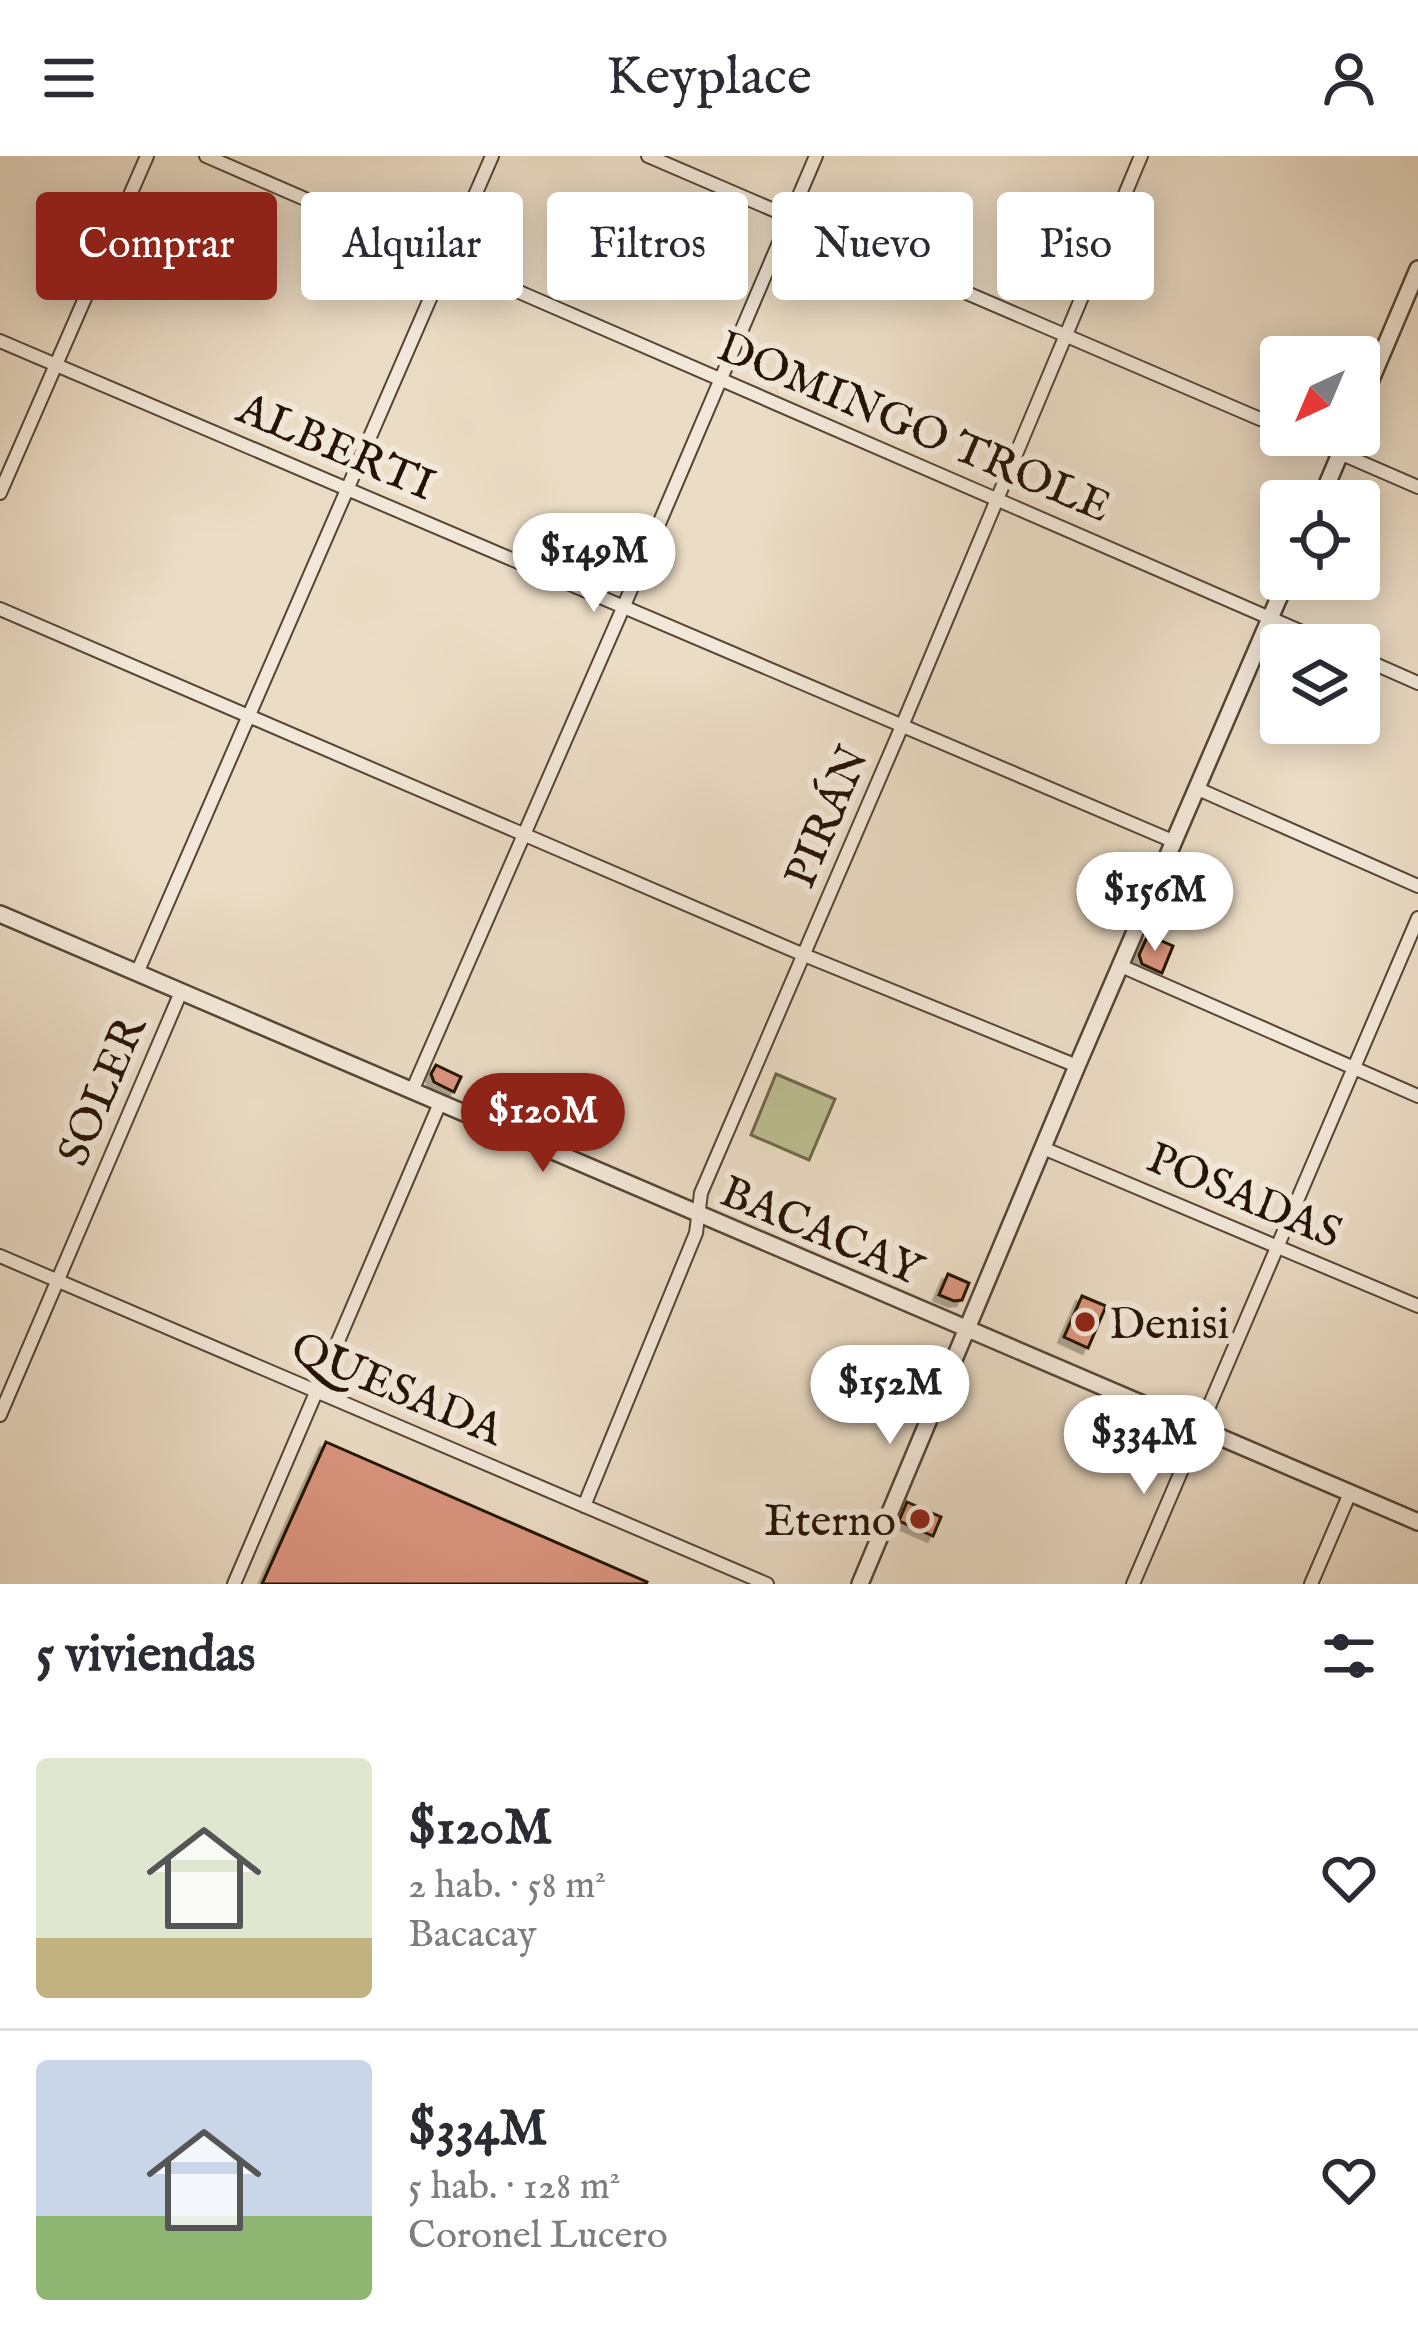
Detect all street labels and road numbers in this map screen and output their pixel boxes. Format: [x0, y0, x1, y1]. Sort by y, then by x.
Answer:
street label: DOMINGO TROLE [708, 320, 1119, 537]
street label: ALBERTI [227, 381, 443, 515]
street label: PIRÁN [773, 738, 884, 897]
street label: SOLER [46, 1006, 161, 1175]
street label: POSADAS [1138, 1131, 1349, 1264]
street label: BACACAY [711, 1164, 932, 1301]
street label: QUESADA [282, 1320, 513, 1461]

